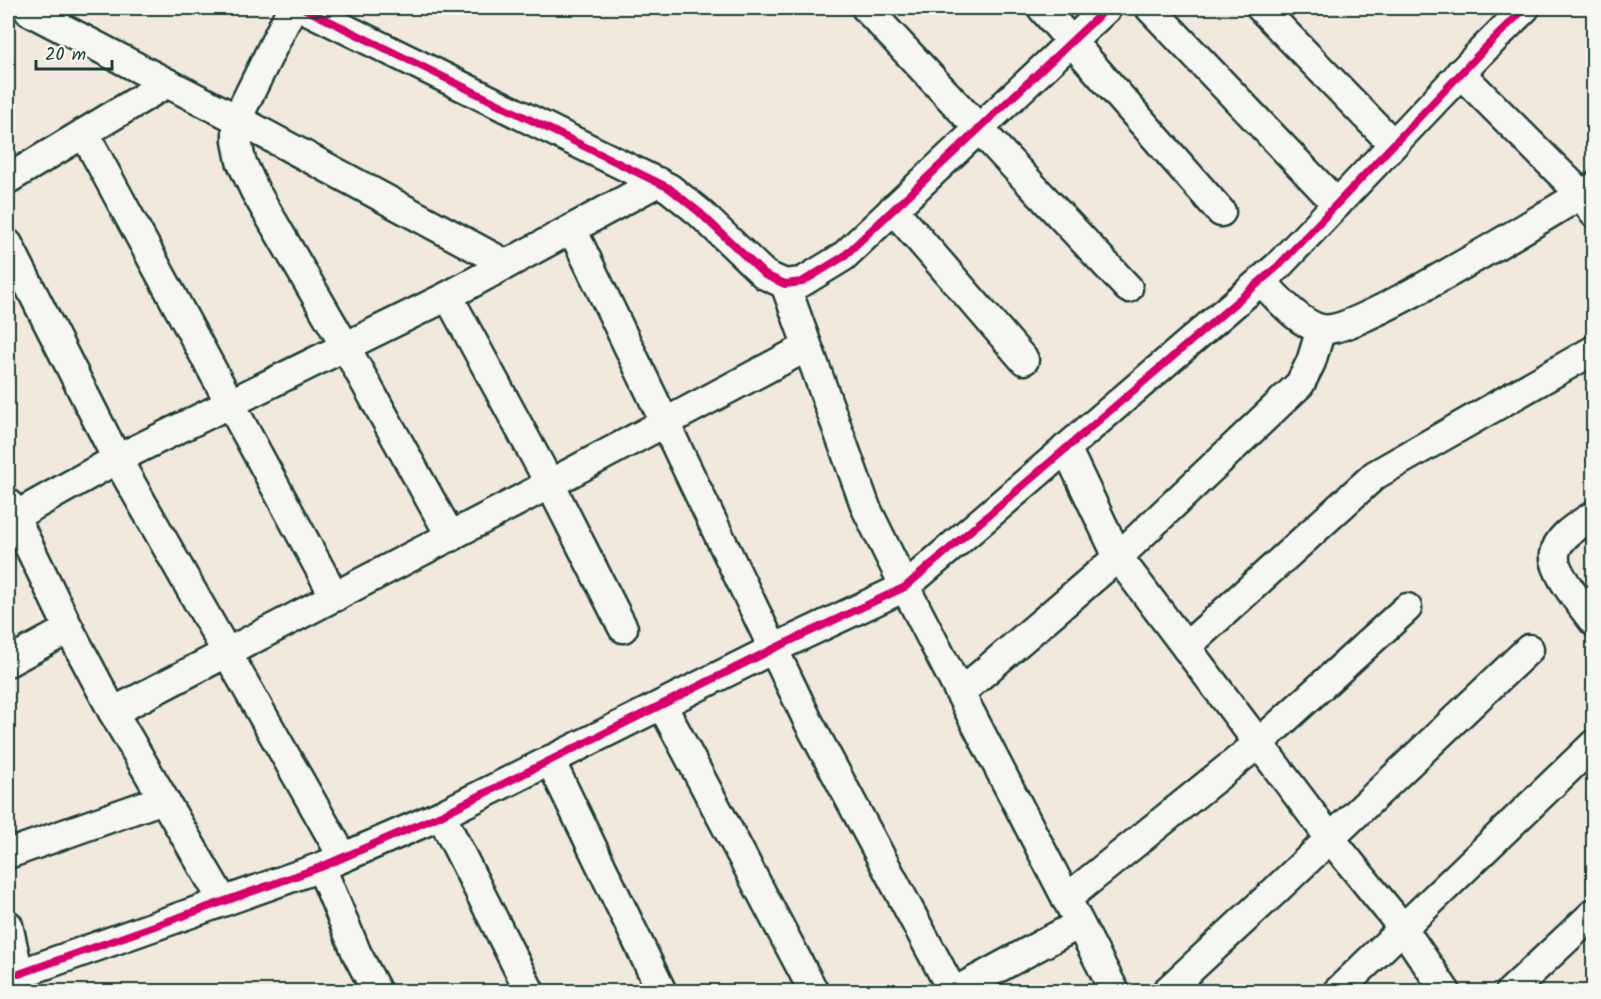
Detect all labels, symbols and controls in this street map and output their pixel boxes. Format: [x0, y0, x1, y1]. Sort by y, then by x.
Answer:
scale bar [36, 33, 112, 71]
text: 20 m [45, 41, 86, 70]

